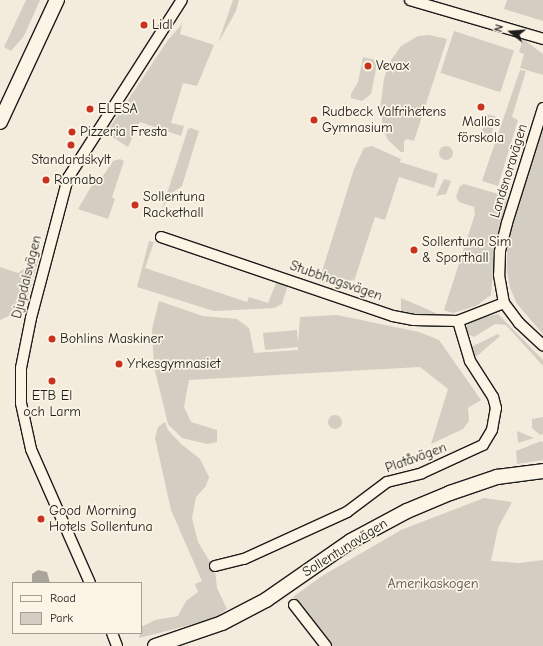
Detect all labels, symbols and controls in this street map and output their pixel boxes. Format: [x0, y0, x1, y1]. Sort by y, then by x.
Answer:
north arrow [491, 12, 531, 52]
place label: Lidl [152, 17, 173, 33]
marker: Lidl [139, 20, 149, 30]
text: N [492, 23, 506, 34]
place label: Vevax [376, 58, 409, 74]
marker: Vevax [363, 61, 373, 71]
place label: ELESA [98, 101, 138, 117]
marker: Mallas förskola [476, 102, 486, 112]
marker: ELESA [85, 104, 95, 114]
place label: Rudbeck Valfrihetens Gymnasium [322, 104, 446, 136]
place label: Mallas förskola [458, 114, 504, 146]
marker: Rudbeck Valfrihetens Gymnasium [309, 115, 319, 125]
street label: Landsnoravägen [487, 122, 531, 220]
place label: Pizzeria Fresta [80, 124, 168, 140]
marker: Pizzeria Fresta [67, 127, 77, 137]
marker: Standardskylt [66, 140, 76, 150]
place label: Standardskylt [31, 152, 111, 168]
place label: Romabo [54, 172, 103, 188]
marker: Romabo [41, 175, 51, 185]
place label: Sollentuna Rackethall [143, 189, 205, 222]
marker: Sollentuna Rackethall [130, 200, 140, 210]
street label: Djupdalsvägen [9, 234, 45, 320]
place label: Sollentuna Sim & Sporthall [422, 234, 511, 266]
marker: Sollentuna Sim & Sporthall [409, 245, 419, 255]
street label: Stubbhagsvägen [287, 257, 385, 305]
place label: Bohlins Maskiner [60, 331, 163, 347]
marker: Bohlins Maskiner [47, 334, 57, 344]
place label: Yrkesgymnasiet [127, 356, 220, 372]
marker: Yrkesgymnasiet [114, 359, 124, 369]
marker: ETB El och Larm [47, 376, 57, 386]
place label: ETB El och Larm [23, 388, 81, 420]
street label: Platåvägen [383, 439, 449, 477]
place label: Good Morning Hotels Sollentuna [49, 503, 153, 536]
marker: Good Morning Hotels Sollentuna [36, 514, 46, 524]
street label: Sollentunavägen [299, 515, 391, 581]
park label: Amerikaskogen [387, 576, 479, 592]
legend [12, 582, 142, 634]
text: Road [50, 591, 76, 605]
text: Park [50, 611, 73, 625]

